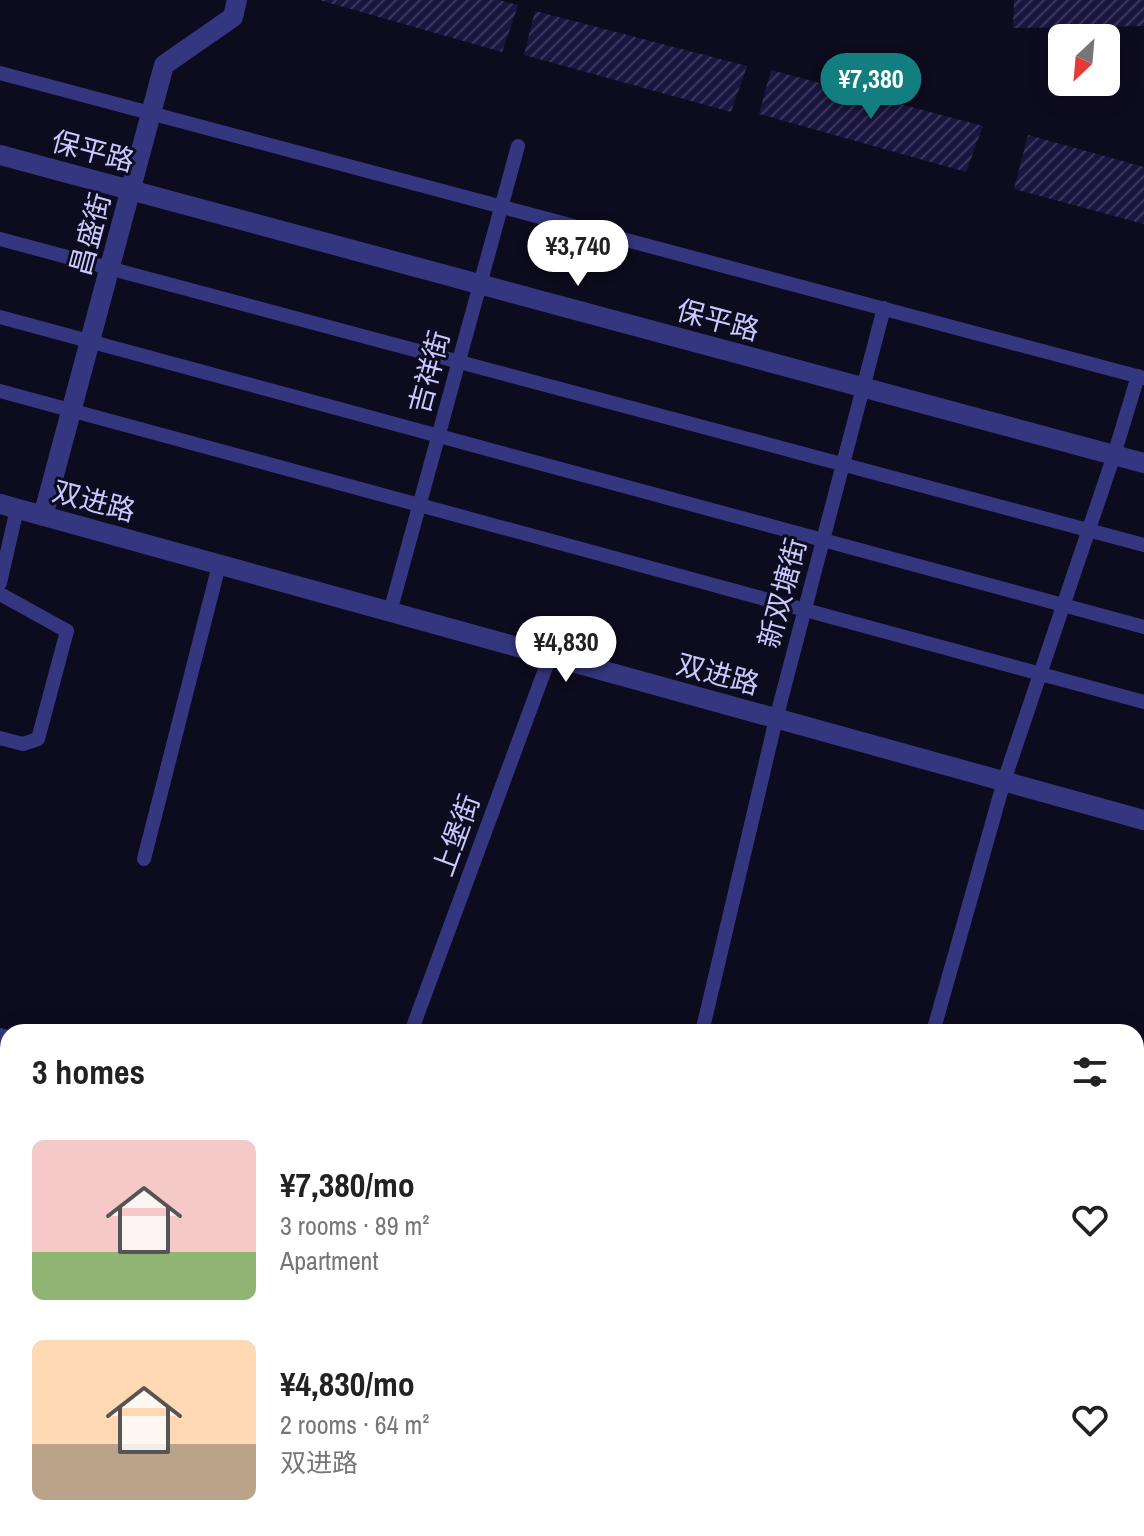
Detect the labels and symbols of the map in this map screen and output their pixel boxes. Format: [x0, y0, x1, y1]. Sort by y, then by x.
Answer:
north arrow [1048, 24, 1120, 96]
pin: ¥7,380 [806, 53, 936, 121]
street label: 保平路 [48, 122, 138, 180]
street label: 昌盛街 [61, 189, 119, 279]
pin: ¥3,740 [513, 220, 643, 288]
street label: 保平路 [673, 291, 763, 349]
street label: 吉祥街 [400, 327, 458, 417]
street label: 双进路 [49, 472, 139, 530]
street label: 新双塘街 [749, 534, 815, 652]
pin: ¥4,830 [501, 616, 631, 684]
street label: 双进路 [673, 645, 763, 703]
street label: 上堡街 [424, 789, 488, 881]

